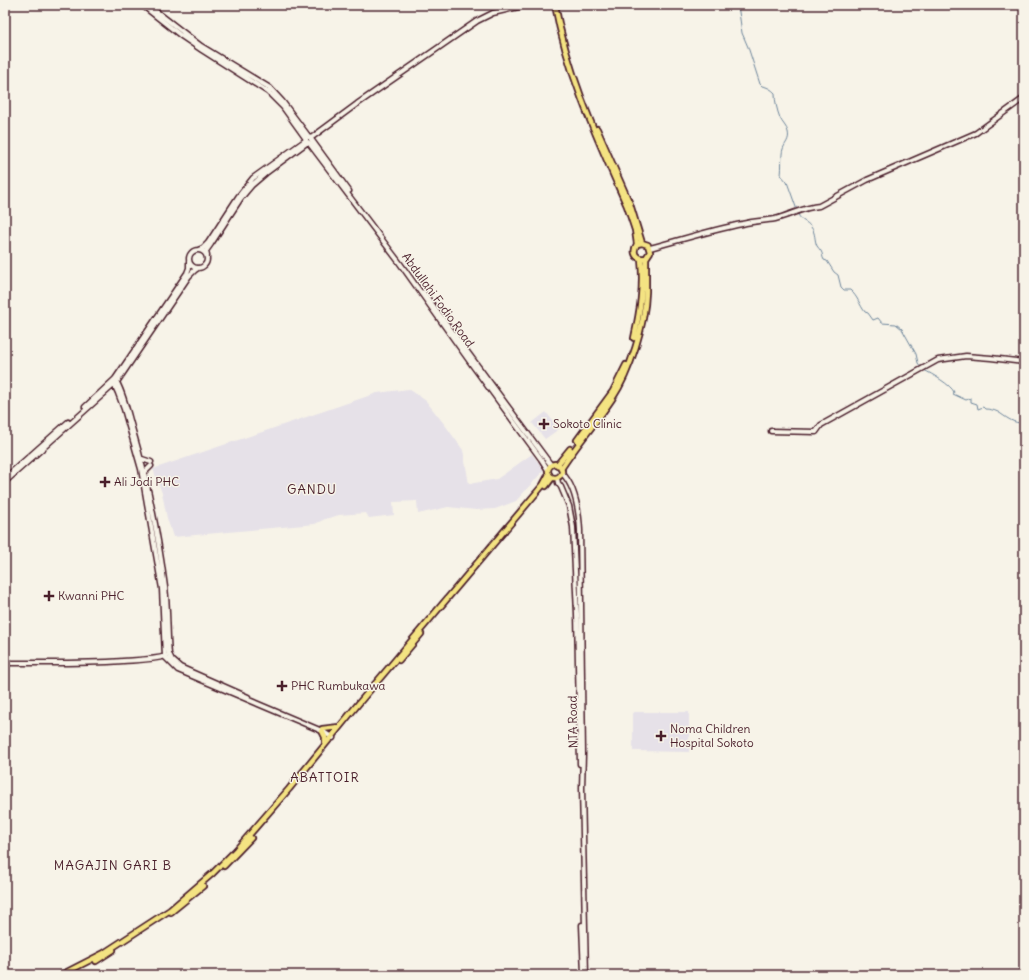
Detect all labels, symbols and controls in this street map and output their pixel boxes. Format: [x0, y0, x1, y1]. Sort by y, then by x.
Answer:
street label: Abdullahi Fodio Road [399, 249, 478, 350]
place label: Sokoto Clinic [553, 416, 622, 431]
marker: Sokoto Clinic [538, 418, 550, 430]
place label: Ali Jodi PHC [114, 474, 179, 489]
marker: Ali Jodi PHC [99, 476, 111, 488]
district label: GANDU [287, 481, 337, 498]
place label: Kwanni PHC [58, 588, 125, 603]
marker: Kwanni PHC [43, 590, 55, 602]
place label: PHC Rumbukawa [291, 678, 386, 693]
marker: PHC Rumbukawa [276, 680, 288, 692]
street label: NTA Road [565, 695, 580, 749]
place label: Noma Children Hospital Sokoto [670, 721, 754, 750]
marker: Noma Children Hospital Sokoto [655, 730, 667, 742]
district label: ABATTOIR [290, 769, 360, 786]
district label: MAGAJIN GARI B [54, 857, 172, 874]

